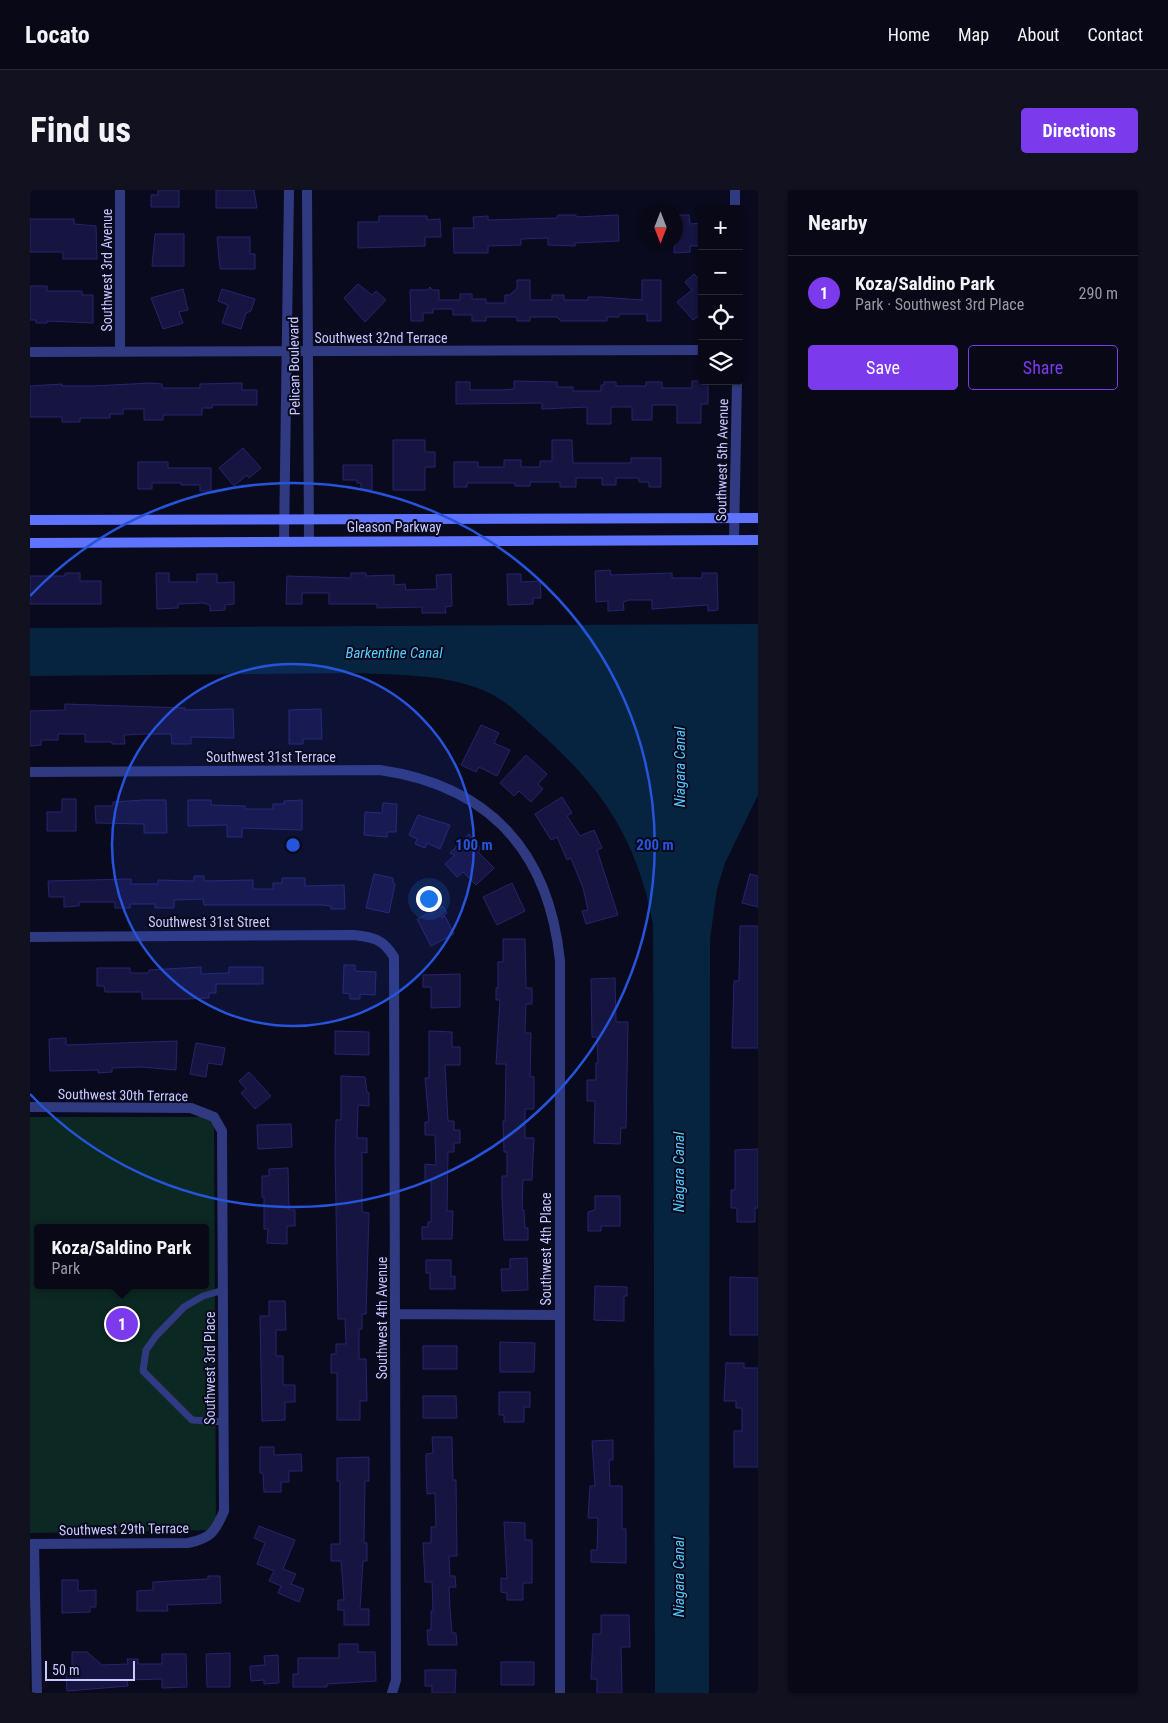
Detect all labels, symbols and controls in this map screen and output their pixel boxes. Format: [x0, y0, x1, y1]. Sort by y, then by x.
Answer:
text: Locato [25, 21, 90, 49]
text: Home [888, 24, 930, 45]
text: Map [958, 24, 989, 45]
text: About [1017, 24, 1059, 45]
text: Contact [1087, 24, 1143, 45]
button: Directions [1021, 108, 1138, 153]
text: Find us [30, 110, 131, 151]
north arrow [638, 205, 683, 250]
map controls [698, 205, 743, 385]
button: + [698, 205, 743, 250]
street label: Southwest 3rd Avenue [99, 208, 115, 331]
text: Nearby [808, 211, 867, 235]
button: − [698, 250, 743, 295]
text: Koza/Saldino Park [855, 272, 995, 295]
text: 1 [820, 284, 828, 303]
text: 290 m [1079, 284, 1118, 303]
button: locate [698, 295, 743, 340]
text: Park · Southwest 3rd Place [855, 295, 1024, 314]
street label: Pelican Boulevard [285, 317, 303, 415]
street label: Southwest 32nd Terrace [314, 330, 448, 346]
button: layers [698, 340, 743, 385]
button: Save [808, 345, 958, 390]
button: Share [968, 345, 1118, 390]
street label: Southwest 5th Avenue [713, 398, 731, 521]
street label: Gleason Parkway [347, 519, 441, 535]
water label: Barkentine Canal [345, 644, 443, 662]
water label: Niagara Canal [671, 726, 689, 807]
street label: Southwest 31st Terrace [206, 749, 336, 765]
centre of rings [284, 836, 302, 854]
text: 100 m [455, 836, 493, 854]
text: 200 m [636, 836, 674, 854]
your location [416, 886, 442, 912]
street label: Southwest 31st Street [148, 914, 270, 930]
street label: Southwest 30th Terrace [58, 1086, 189, 1104]
water label: Niagara Canal [670, 1131, 688, 1212]
street label: Southwest 4th Place [538, 1192, 554, 1306]
popup [34, 1224, 209, 1289]
text: Koza/Saldino Park [52, 1236, 191, 1259]
street label: Southwest 4th Avenue [374, 1256, 390, 1379]
text: Park [52, 1259, 80, 1278]
pin: 1 [106, 1305, 138, 1343]
street label: Southwest 3rd Place [202, 1311, 218, 1425]
street label: Southwest 29th Terrace [59, 1520, 190, 1538]
water label: Niagara Canal [670, 1536, 688, 1617]
scale bar [45, 1658, 135, 1681]
text: 50 m [52, 1662, 80, 1678]

